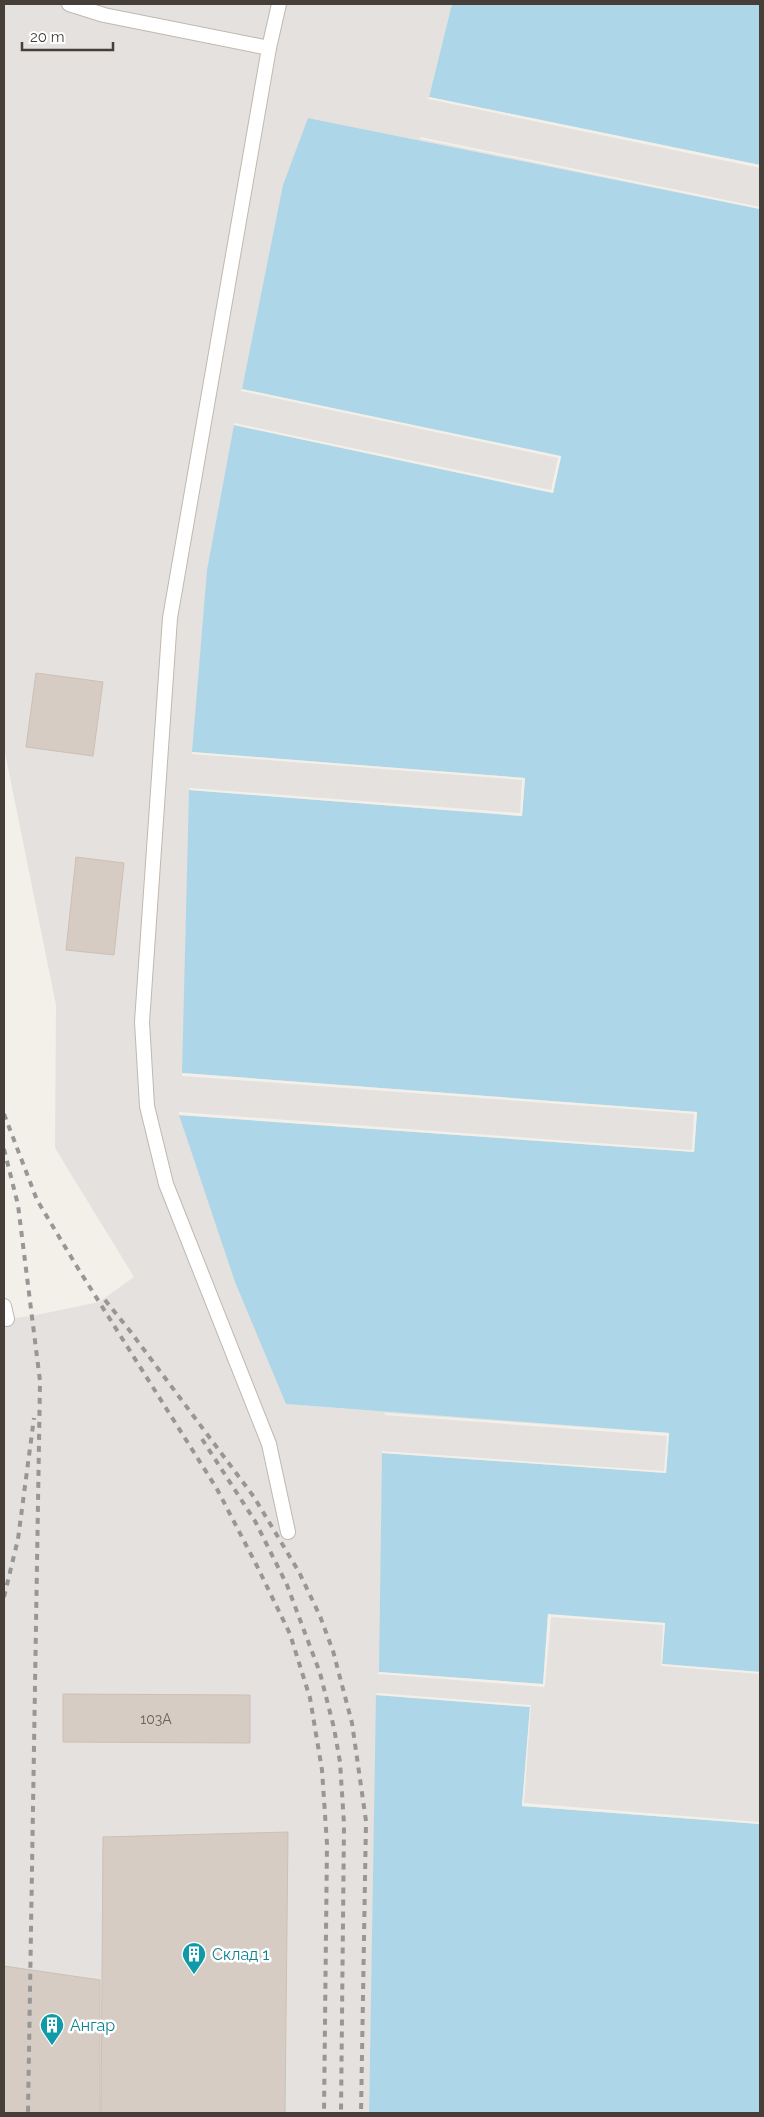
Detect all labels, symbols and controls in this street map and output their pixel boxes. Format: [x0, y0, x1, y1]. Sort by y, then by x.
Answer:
scale bar [22, 20, 114, 52]
text: 20 m [30, 28, 65, 46]
house number: 103А [140, 1711, 172, 1727]
building icon: Склад 1 [181, 1941, 207, 1975]
place label: Склад 1 [212, 1945, 269, 1964]
building icon: Ангар [39, 2012, 65, 2046]
place label: Ангар [70, 2016, 115, 2035]

